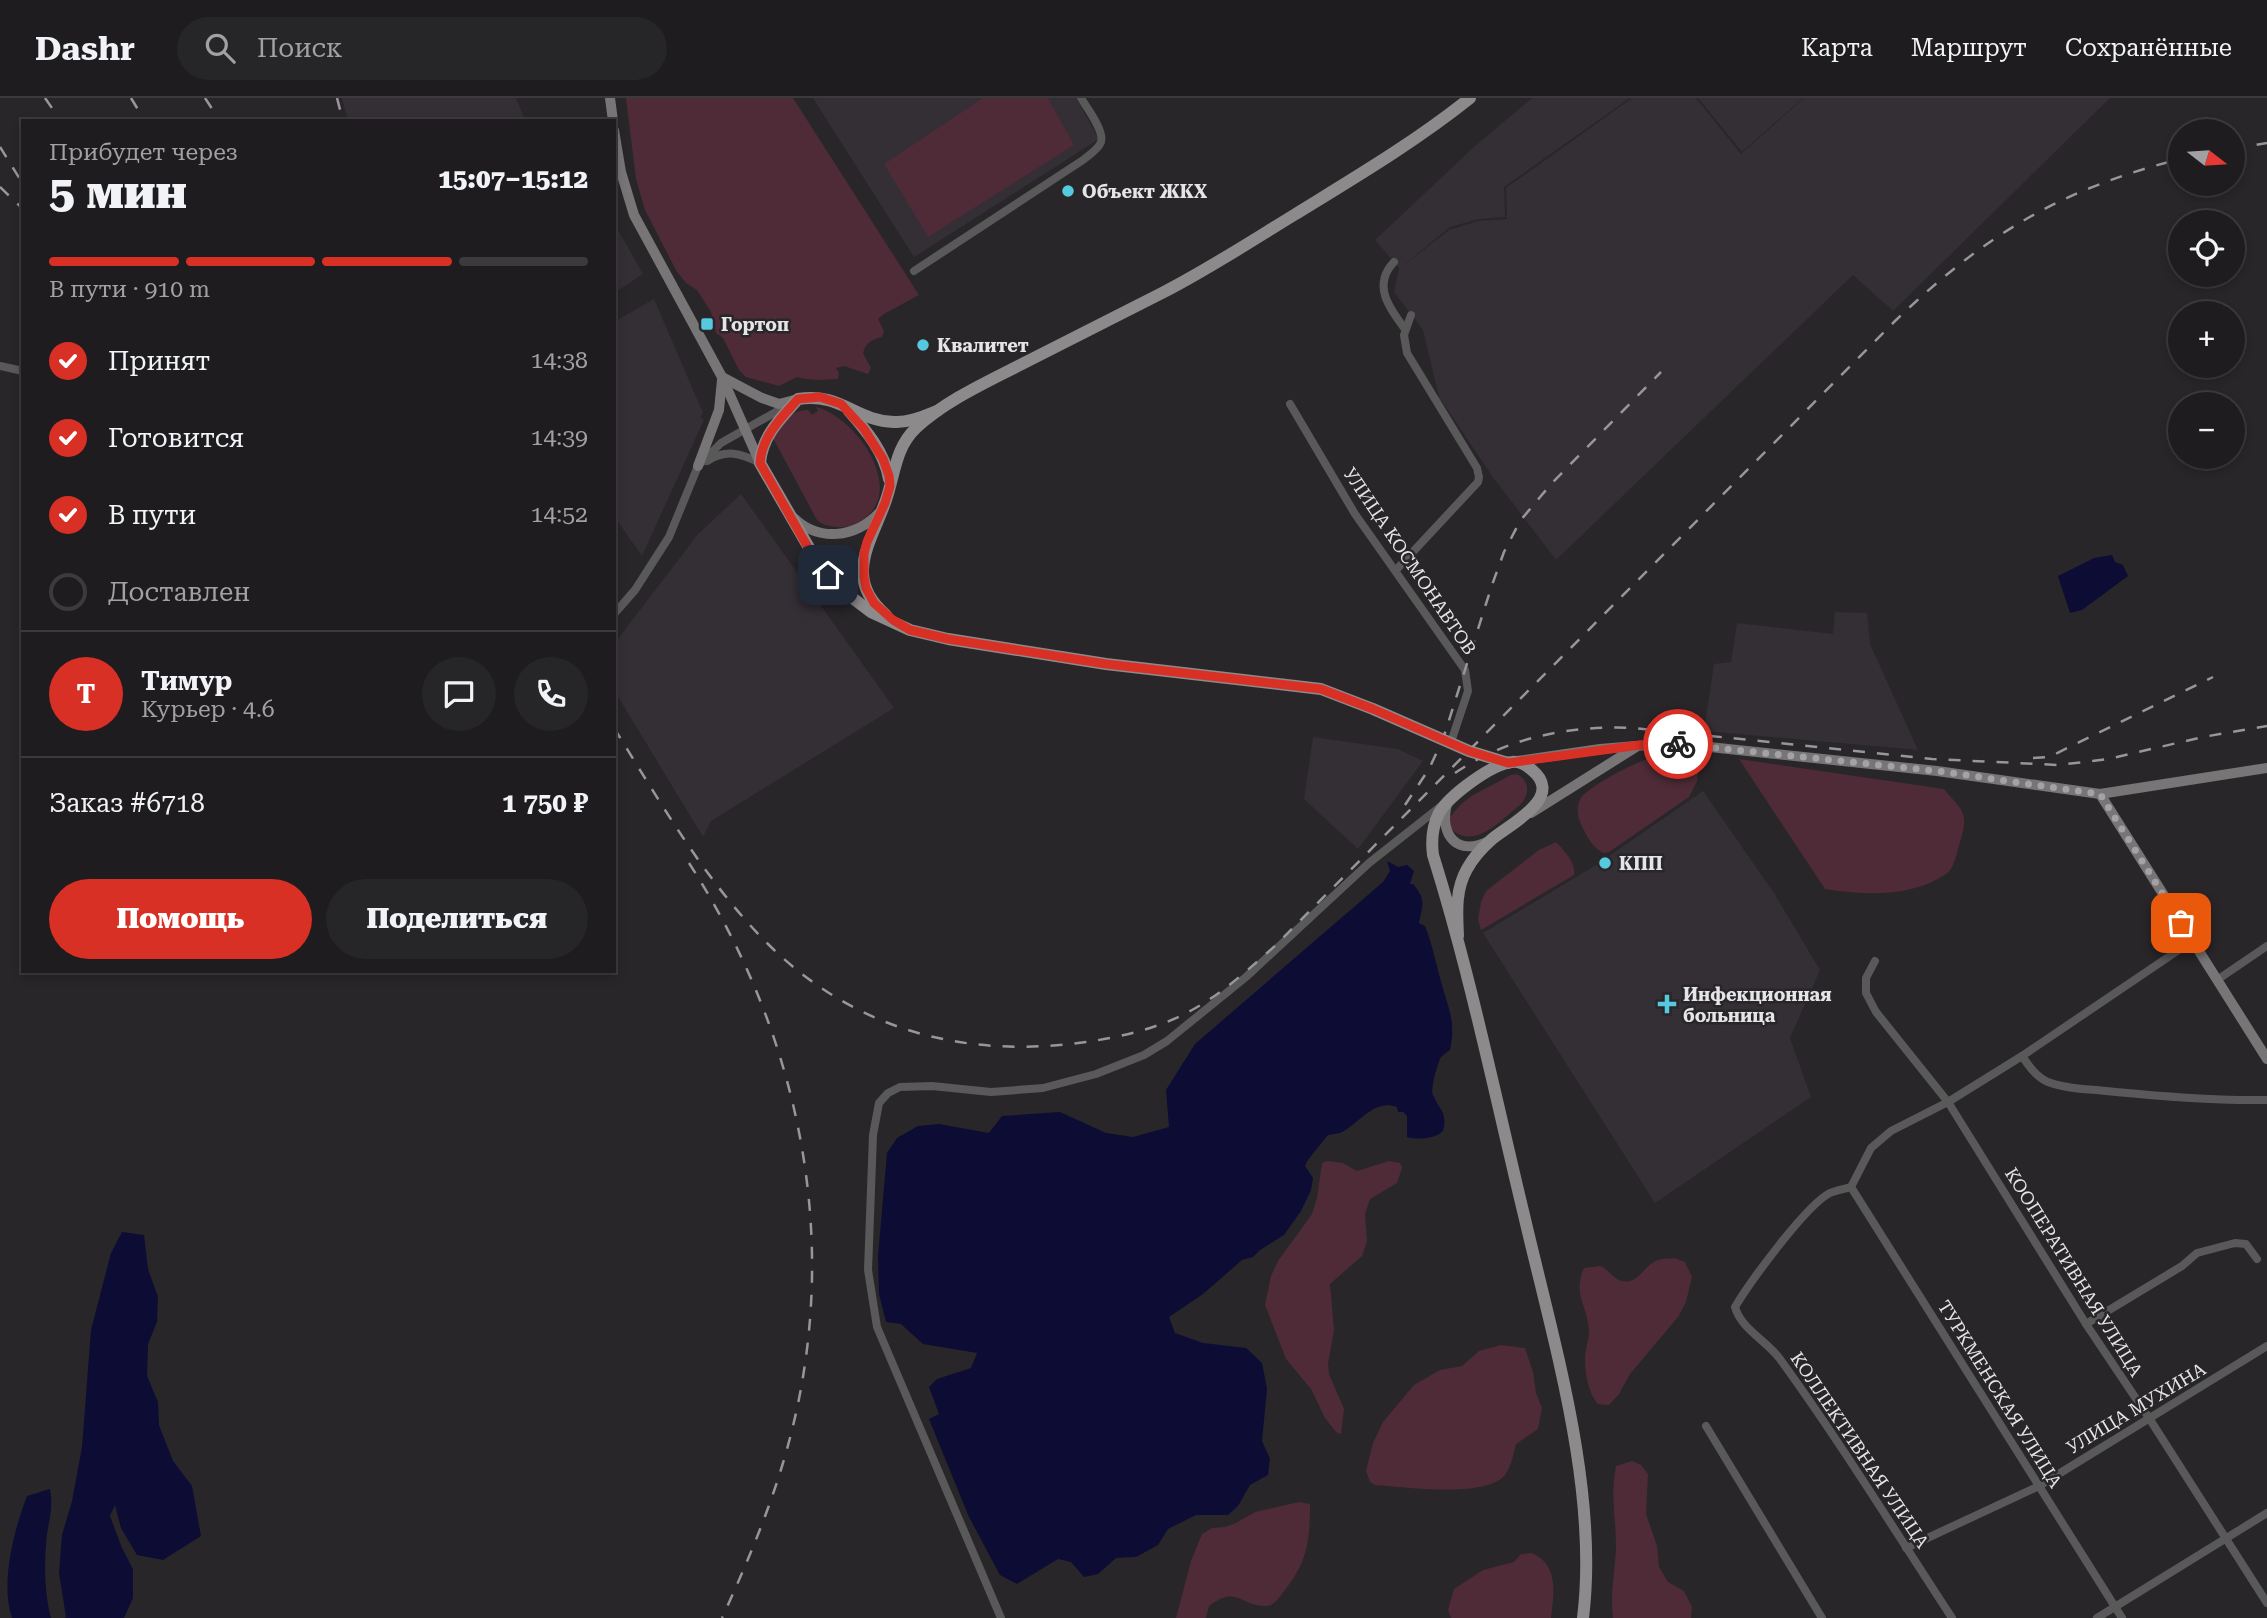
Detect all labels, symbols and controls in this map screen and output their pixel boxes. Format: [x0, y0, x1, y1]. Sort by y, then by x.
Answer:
search box [177, 17, 667, 80]
text: Dashr [35, 29, 135, 68]
icon: search [201, 29, 239, 67]
text: Поиск [257, 33, 343, 63]
text: Карта [1801, 34, 1873, 62]
text: Маршрут [1911, 34, 2027, 62]
text: Сохранённые [2065, 34, 2232, 62]
north arrow [2168, 119, 2245, 196]
map controls [2168, 119, 2245, 469]
text: Прибудет через [49, 139, 238, 166]
text: 15:07–15:12 [438, 164, 588, 194]
text: 5 мин [49, 165, 187, 219]
place label: Объект ЖКХ [1082, 181, 1207, 202]
marker: Объект ЖКХ [1060, 183, 1076, 199]
button: locate [2168, 210, 2245, 287]
text: В пути · 910 m [49, 276, 210, 303]
button: + [2168, 301, 2245, 378]
place label: Гортоп [721, 314, 789, 335]
marker: Гортоп [699, 316, 715, 332]
place label: Квалитет [937, 335, 1029, 356]
marker: Квалитет [915, 337, 931, 353]
icon: check [49, 342, 87, 380]
text: Принят [108, 346, 210, 376]
text: 14:38 [531, 347, 588, 374]
button: − [2168, 392, 2245, 469]
icon: check [49, 419, 87, 457]
text: Готовится [108, 423, 244, 453]
text: 14:39 [531, 424, 588, 451]
street label: УЛИЦА КОСМОНАВТОВ [1339, 463, 1481, 659]
icon: check [49, 496, 87, 534]
text: В пути [108, 500, 196, 530]
text: 14:52 [531, 501, 588, 528]
pin [798, 545, 858, 605]
icon: home [809, 556, 847, 594]
text: Доставлен [108, 577, 250, 607]
button: chat [422, 657, 496, 731]
button: phone [514, 657, 588, 731]
text: Тимур [141, 666, 232, 696]
text: Т [77, 679, 95, 709]
text: Курьер · 4.6 [141, 696, 275, 723]
courier [1643, 709, 1713, 779]
icon: bike [1659, 725, 1697, 763]
text: Заказ #6718 [49, 788, 205, 818]
text: 1 750 ₽ [502, 788, 588, 818]
place label: КПП [1619, 853, 1663, 874]
marker: КПП [1597, 855, 1613, 871]
button: Помощь [49, 879, 312, 959]
button: Поделиться [326, 879, 588, 959]
pin [2151, 893, 2211, 953]
icon: bag [2162, 904, 2200, 942]
place label: Инфекционная больница [1683, 984, 1831, 1026]
marker: Инфекционная больница [1657, 994, 1677, 1014]
street label: КООПЕРАТИВНАЯ УЛИЦА [2001, 1164, 2147, 1381]
street label: ТУРКМЕНСКАЯ УЛИЦА [1934, 1296, 2067, 1492]
street label: КОЛЛЕКТИВНАЯ УЛИЦА [1787, 1348, 1934, 1552]
street label: УЛИЦА МУХИНА [2063, 1358, 2210, 1458]

